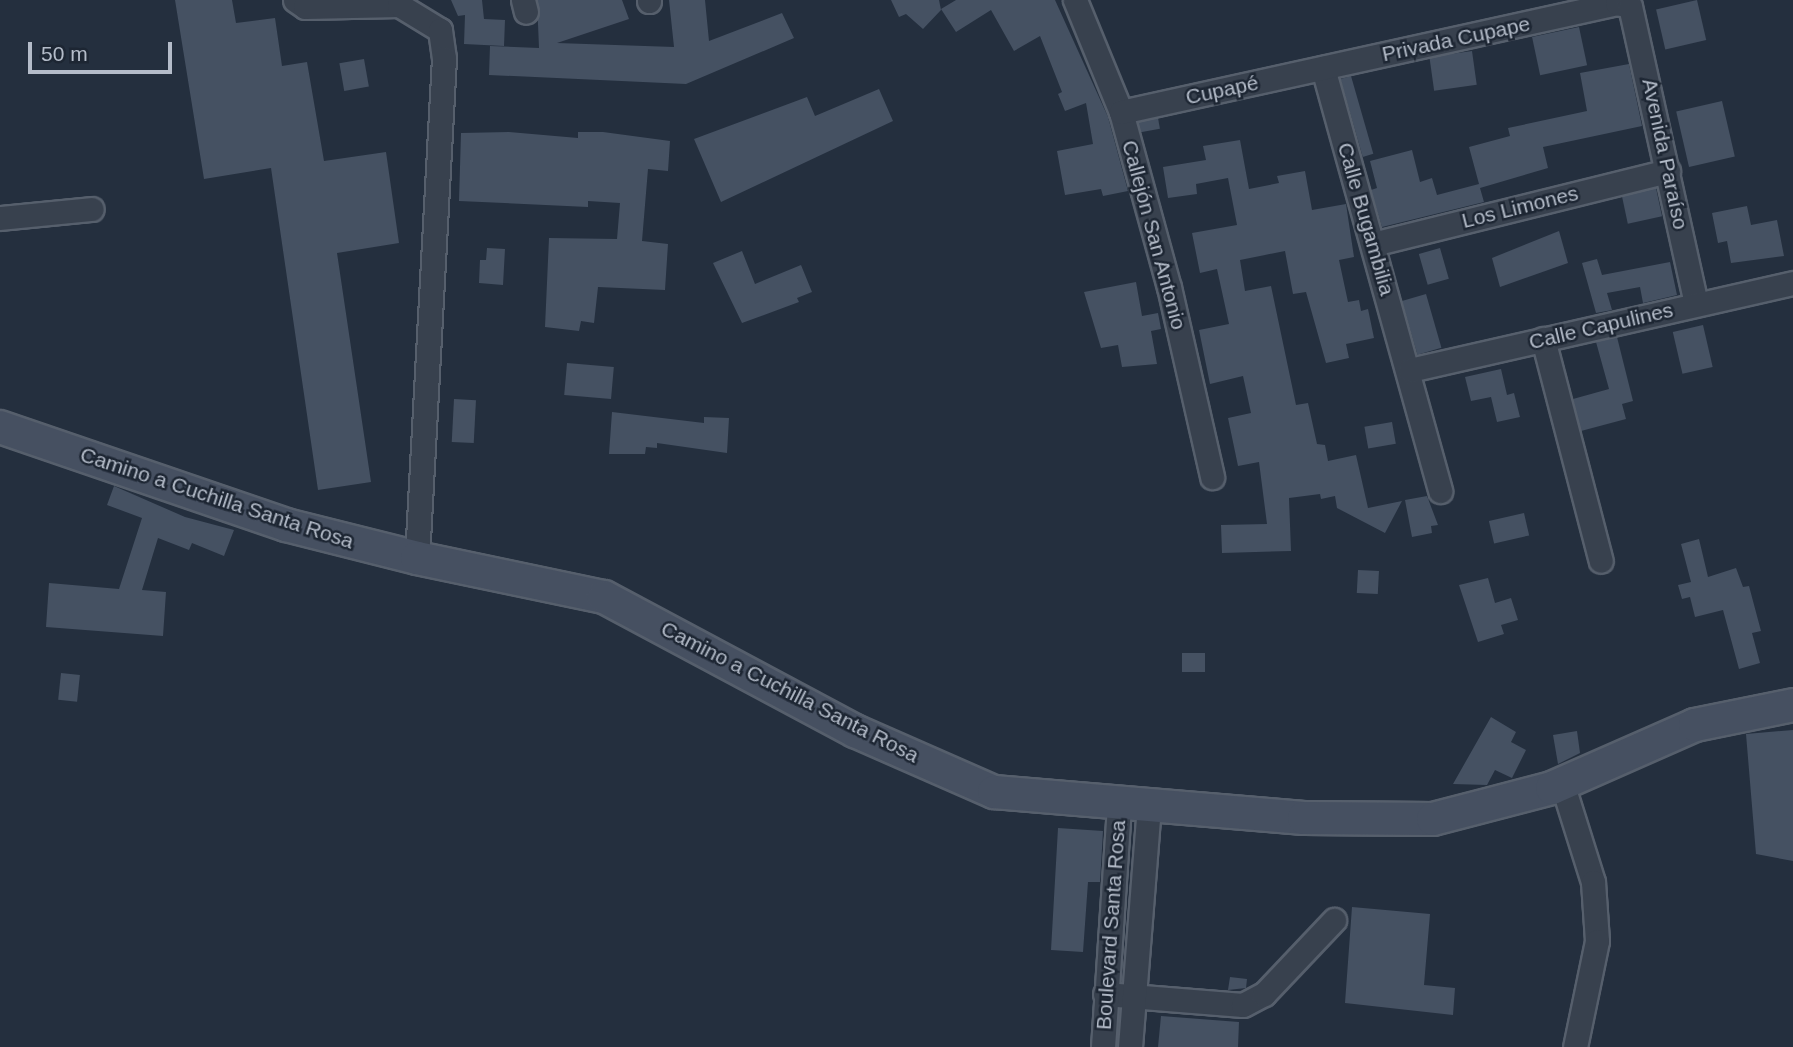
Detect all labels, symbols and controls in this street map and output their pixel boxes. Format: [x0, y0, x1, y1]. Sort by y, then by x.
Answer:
street label: Privada Cupape [1380, 11, 1532, 67]
scale bar [32, 28, 175, 72]
text: 50 m [41, 42, 88, 65]
street label: Cupapé [1183, 70, 1261, 110]
street label: Avenida Paraíso [1637, 76, 1693, 232]
street label: Callejón San Antonio [1116, 137, 1192, 333]
street label: Calle Bugambilia [1332, 140, 1400, 298]
street label: Los Limones [1459, 180, 1581, 234]
street label: Calle Capulines [1527, 297, 1675, 355]
street label: Camino a Cuchilla Santa Rosa [77, 442, 357, 554]
street label: Camino a Cuchilla Santa Rosa [657, 616, 923, 768]
street label: Boulevard Santa Rosa [1091, 819, 1131, 1031]

